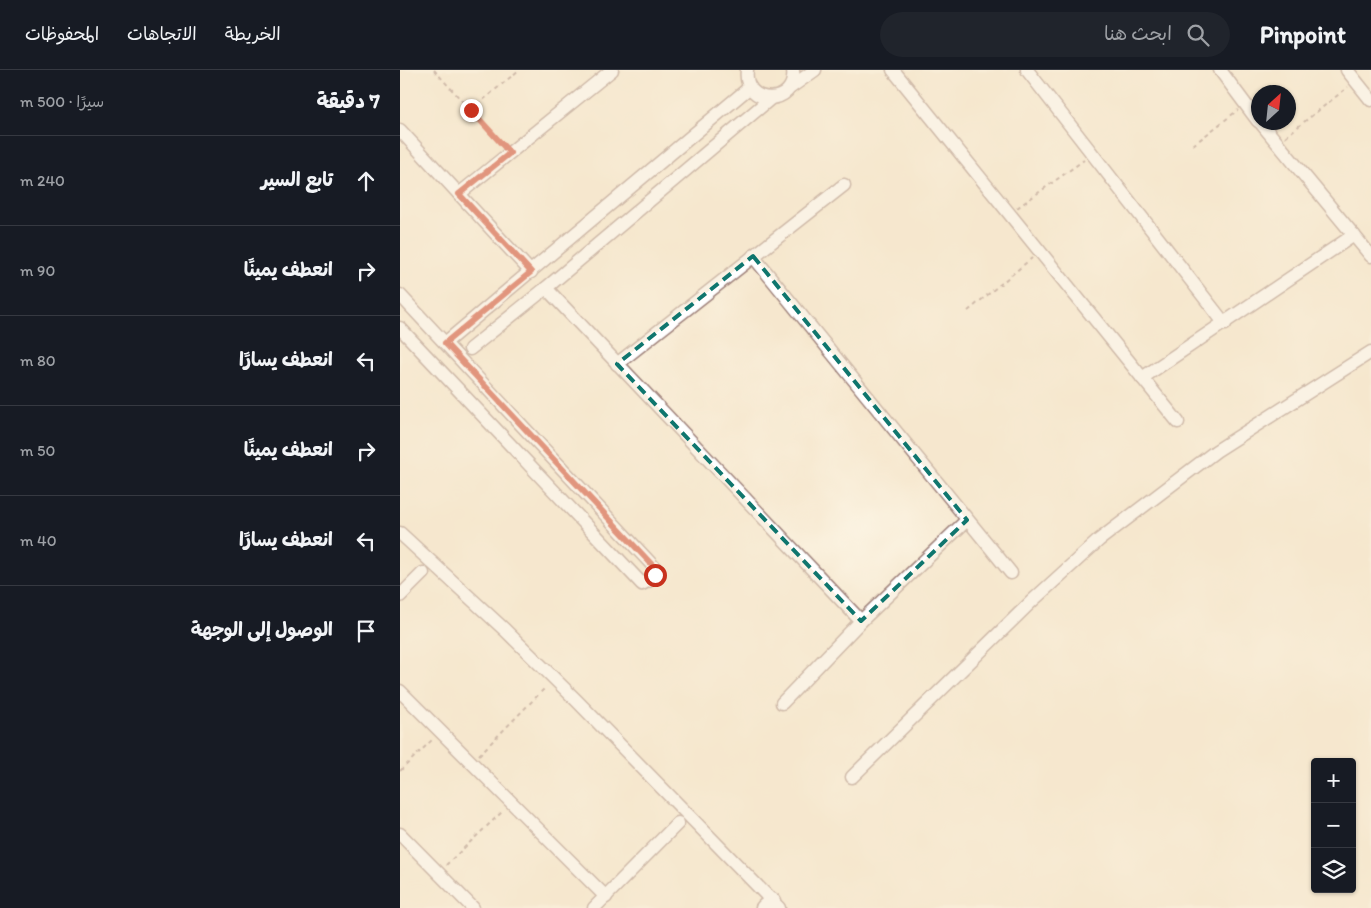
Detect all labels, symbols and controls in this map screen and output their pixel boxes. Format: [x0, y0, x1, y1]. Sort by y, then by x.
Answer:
search box [880, 12, 1230, 57]
text: Pinpoint [1260, 20, 1346, 49]
icon: search [1184, 21, 1212, 49]
text: ابحث هنا [1104, 22, 1172, 45]
text: المحفوظات [25, 23, 99, 45]
text: الاتجاهات [127, 23, 197, 45]
text: الخريطة [225, 23, 281, 45]
north arrow [1251, 85, 1296, 130]
text: 7 دقيقة [316, 88, 380, 113]
text: سيرًا · 500 m [20, 92, 104, 111]
route end [460, 99, 483, 122]
icon: ahead [352, 167, 380, 195]
text: تابع السير [261, 168, 333, 191]
text: 240 m [20, 171, 65, 190]
icon: right [352, 257, 380, 285]
text: انعطف يمينًا [244, 258, 333, 281]
text: 90 m [20, 261, 55, 280]
icon: left [352, 347, 380, 375]
text: انعطف يسارًا [239, 348, 333, 371]
text: 80 m [20, 351, 56, 370]
icon: right [352, 437, 380, 465]
text: انعطف يمينًا [244, 438, 333, 461]
text: 50 m [20, 441, 55, 460]
icon: left [352, 527, 380, 555]
text: انعطف يسارًا [239, 528, 333, 551]
text: 40 m [20, 531, 57, 550]
route start [644, 564, 667, 587]
icon: arrive [352, 617, 380, 645]
text: الوصول إلى الوجهة [191, 618, 333, 641]
map controls [1311, 758, 1356, 893]
button: + [1311, 758, 1356, 803]
button: − [1311, 803, 1356, 848]
button: layers [1311, 848, 1356, 893]

